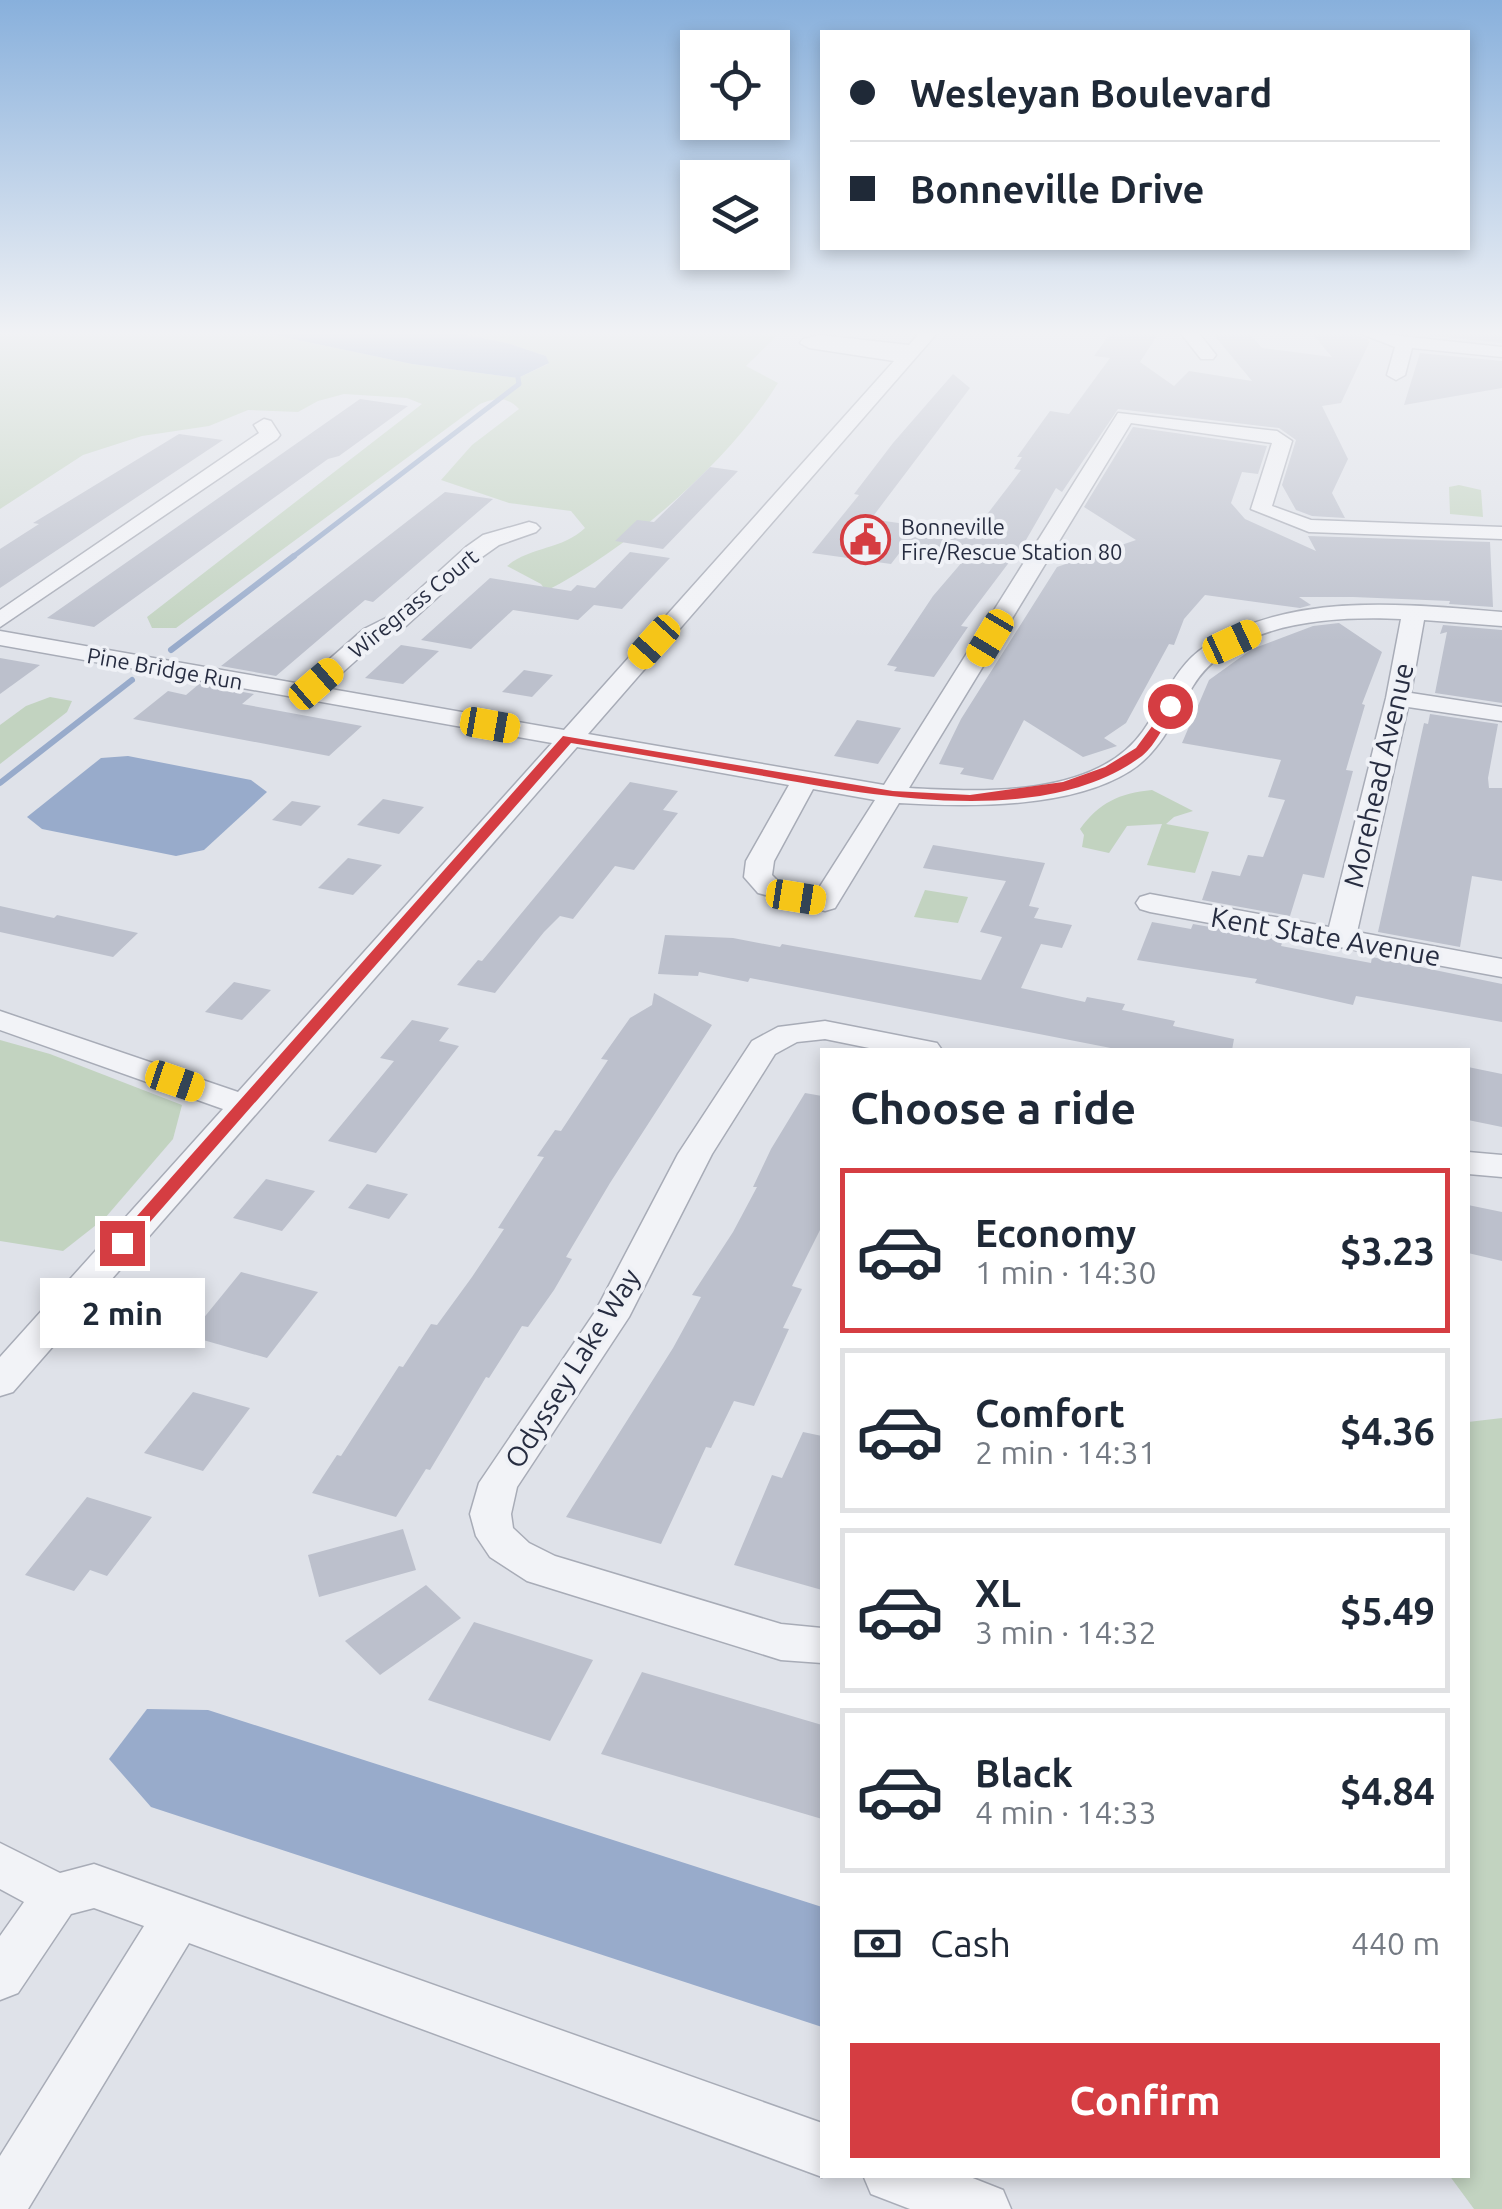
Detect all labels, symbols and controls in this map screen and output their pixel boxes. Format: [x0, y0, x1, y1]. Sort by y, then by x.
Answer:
map controls [680, 30, 790, 270]
button: locate [680, 30, 790, 140]
text: Wesleyan Boulevard [910, 72, 1272, 114]
button: layers [680, 160, 790, 270]
text: Bonneville Drive [910, 168, 1204, 210]
public building icon: Bonneville Fire/Rescue Station 80 [840, 513, 892, 565]
place label: Bonneville Fire/Rescue Station 80 [901, 514, 1123, 564]
street label: Wiregrass Court [343, 543, 483, 663]
car [962, 605, 1018, 671]
car [623, 610, 685, 674]
car [1198, 616, 1266, 668]
street label: Pine Bridge Run [85, 642, 245, 694]
car [284, 653, 348, 715]
street label: Morehead Avenue [1337, 660, 1419, 890]
route start [1148, 684, 1193, 729]
car [458, 705, 522, 745]
car [764, 877, 828, 917]
street label: Kent State Avenue [1209, 901, 1443, 971]
car [142, 1057, 208, 1105]
text: Choose a ride [850, 1082, 1136, 1133]
icon: car [855, 1206, 945, 1296]
text: Economy [975, 1212, 1136, 1254]
route end [100, 1221, 145, 1266]
text: $3.23 [1340, 1230, 1435, 1272]
text: 1 min · 14:30 [975, 1254, 1157, 1290]
street label: Odyssey Lake Way [498, 1263, 646, 1473]
callout: 2 min [39, 1278, 204, 1348]
text: 2 min [82, 1295, 163, 1331]
icon: car [855, 1386, 945, 1476]
text: Comfort [975, 1392, 1125, 1434]
text: $4.36 [1340, 1410, 1435, 1452]
text: 2 min · 14:31 [975, 1434, 1157, 1470]
icon: car [855, 1566, 945, 1656]
text: XL [975, 1572, 1021, 1614]
text: $5.49 [1340, 1590, 1435, 1632]
text: 3 min · 14:32 [975, 1614, 1157, 1650]
icon: car [855, 1746, 945, 1836]
text: Black [975, 1752, 1073, 1794]
text: $4.84 [1340, 1770, 1435, 1812]
text: 4 min · 14:33 [975, 1794, 1157, 1830]
icon: cash [850, 1916, 905, 1971]
text: Cash [930, 1922, 1011, 1964]
text: 440 m [1351, 1925, 1440, 1961]
button: Confirm [850, 2043, 1440, 2158]

